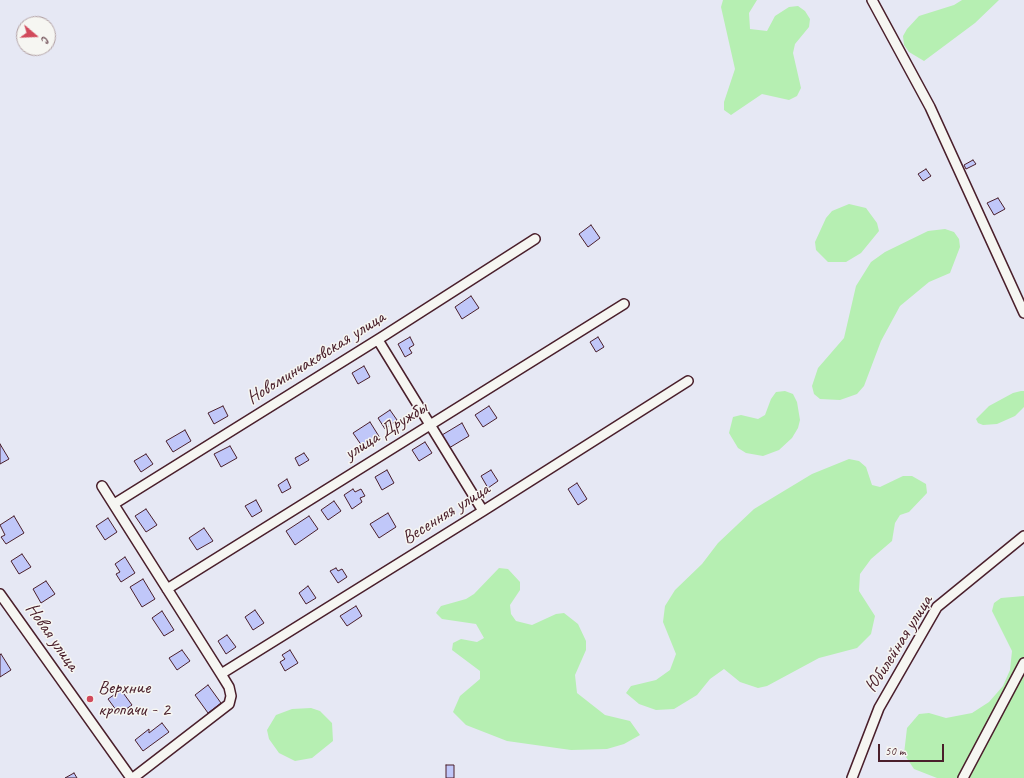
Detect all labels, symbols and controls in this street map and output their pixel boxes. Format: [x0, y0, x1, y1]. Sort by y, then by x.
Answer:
north arrow [16, 16, 56, 56]
text: С [39, 35, 54, 44]
street label: Новоминчаковская улица [243, 306, 389, 410]
street label: улица Дружбы [340, 397, 432, 465]
street label: Весенняя улица [398, 478, 494, 550]
street label: Юбилейная улица [860, 591, 938, 697]
street label: Новая улица [20, 598, 84, 676]
place label: Верхние кропачи - 2 [98, 677, 170, 721]
marker: Верхние кропачи - 2 [85, 694, 95, 704]
scale bar [880, 736, 946, 762]
text: 50 m [885, 743, 905, 759]

